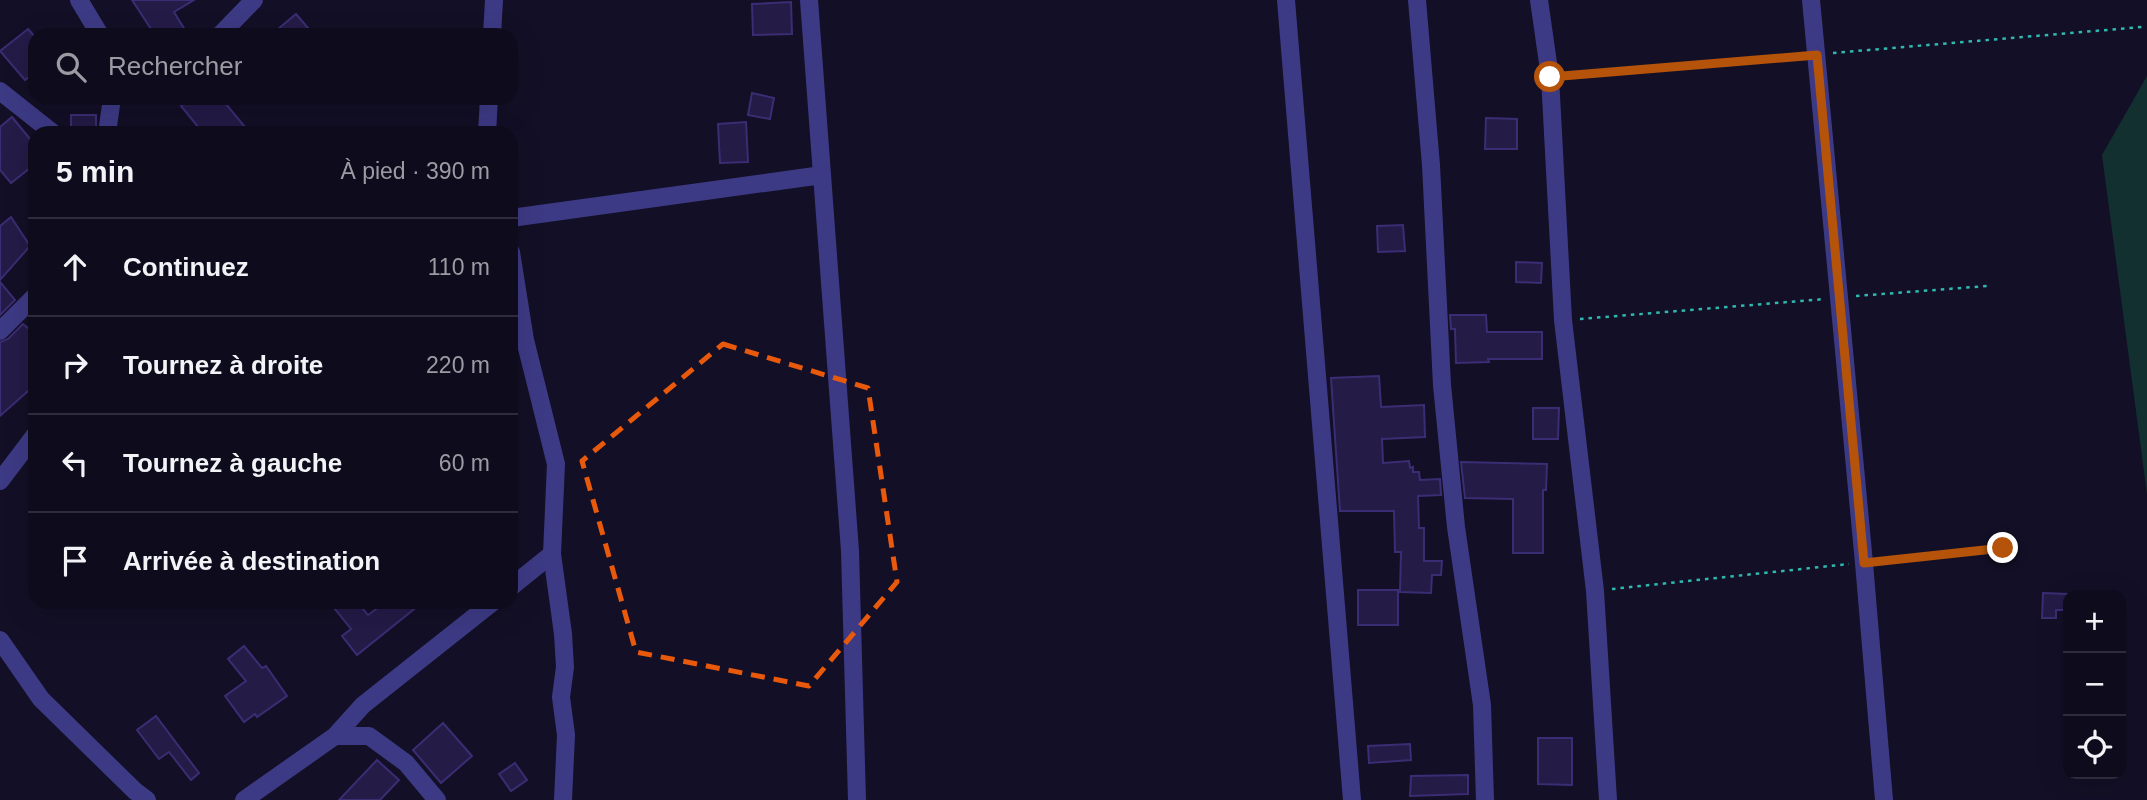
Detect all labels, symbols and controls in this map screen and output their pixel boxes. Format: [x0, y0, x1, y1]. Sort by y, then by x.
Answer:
search box [28, 28, 518, 105]
icon: search [52, 48, 90, 86]
text: Rechercher [108, 51, 242, 81]
route start [1534, 61, 1565, 92]
text: 5 min [56, 155, 134, 188]
text: À pied · 390 m [340, 158, 490, 184]
icon: ahead [56, 248, 94, 286]
text: Continuez [123, 252, 249, 282]
text: 110 m [428, 254, 490, 280]
icon: right [56, 346, 94, 384]
text: Tournez à droite [123, 350, 323, 380]
text: 220 m [426, 352, 490, 378]
icon: left [56, 444, 94, 482]
text: Tournez à gauche [123, 448, 342, 478]
text: 60 m [439, 450, 490, 476]
route end [1987, 532, 2018, 563]
icon: arrive [56, 542, 94, 580]
text: Arrivée à destination [123, 546, 380, 576]
map controls [2063, 590, 2126, 779]
button: + [2063, 590, 2126, 653]
button: − [2063, 653, 2126, 716]
button: locate [2063, 716, 2126, 779]

